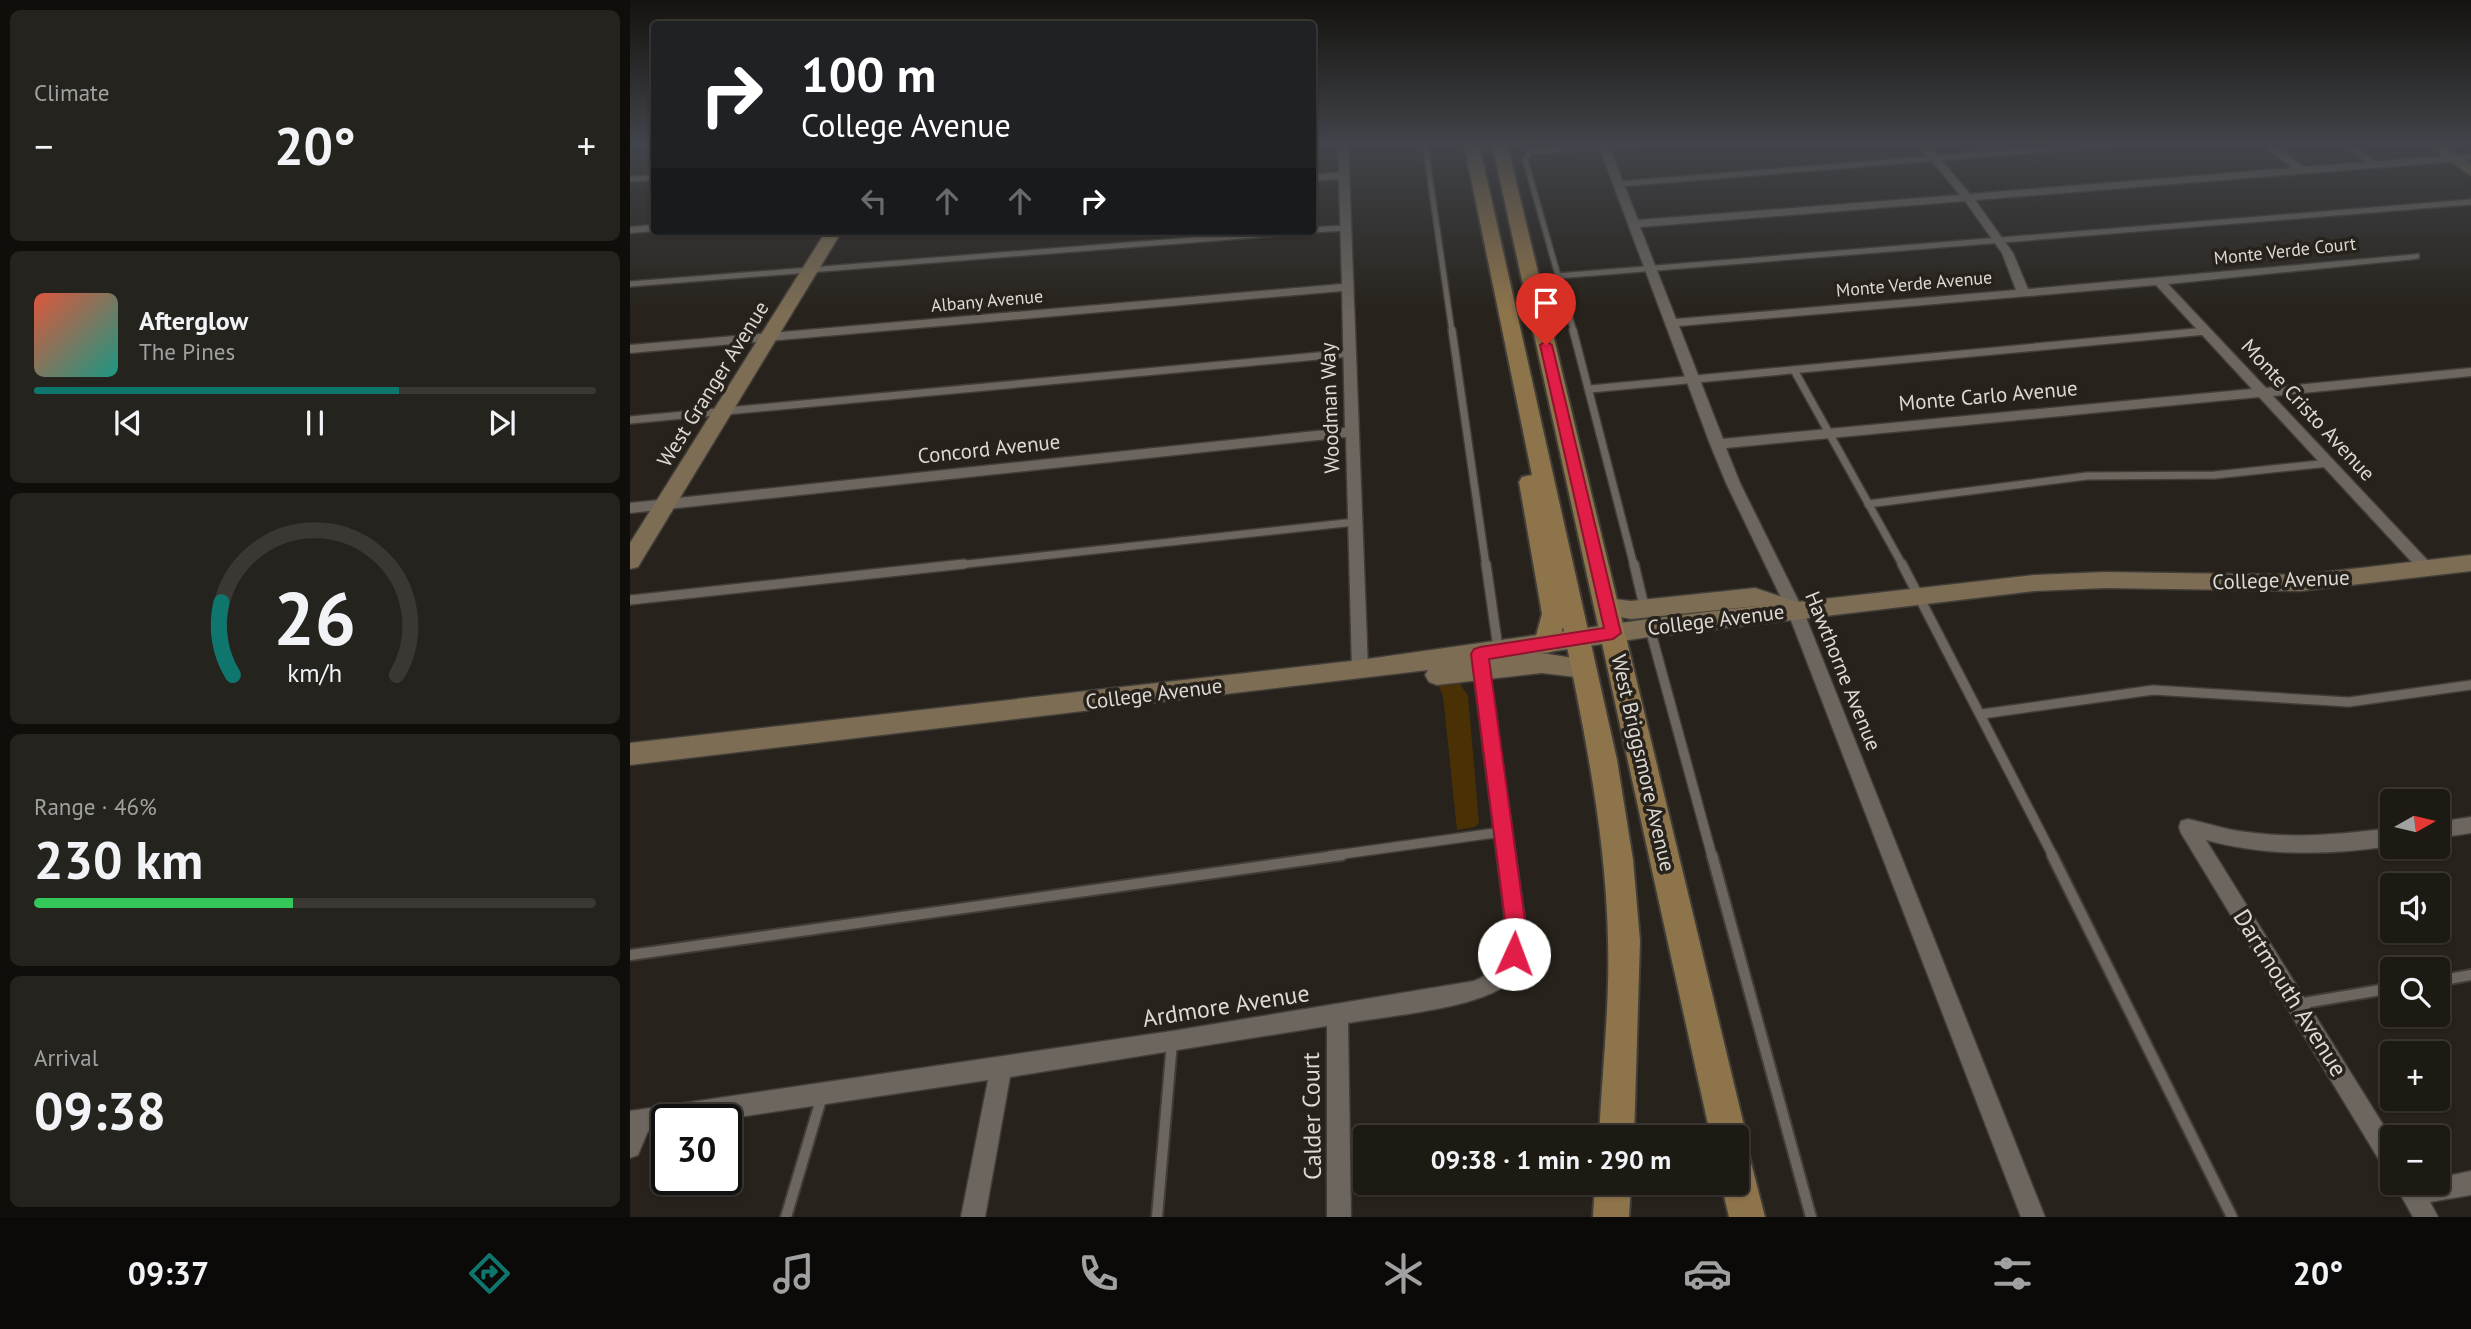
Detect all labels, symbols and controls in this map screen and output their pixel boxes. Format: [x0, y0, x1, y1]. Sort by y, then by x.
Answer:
text: 100 m [801, 42, 936, 106]
icon: right [686, 49, 777, 140]
text: Climate [34, 78, 109, 107]
text: College Avenue [801, 104, 1011, 146]
text: 20° [274, 112, 356, 179]
text: − [34, 121, 53, 170]
text: + [577, 121, 596, 170]
icon: left [855, 182, 893, 220]
icon: ahead [928, 182, 966, 220]
icon: ahead [1001, 182, 1039, 220]
icon: right [1074, 182, 1112, 220]
street label: Monte Verde Court [2213, 232, 2357, 269]
street label: Monte Verde Avenue [1835, 265, 1993, 302]
pin [1516, 273, 1576, 345]
street label: Albany Avenue [930, 284, 1044, 317]
icon: arrive [1527, 284, 1565, 322]
street label: West Granger Avenue [651, 296, 774, 472]
text: Afterglow [139, 304, 248, 337]
street label: Monte Cristo Avenue [2236, 333, 2381, 486]
text: The Pines [139, 337, 235, 366]
street label: Woodman Way [1314, 342, 1345, 474]
street label: Monte Carlo Avenue [1897, 374, 2079, 417]
icon: previous [109, 404, 147, 442]
icon: pause [296, 404, 334, 442]
icon: next [483, 404, 521, 442]
street label: Concord Avenue [916, 428, 1062, 469]
street label: College Avenue [2212, 564, 2350, 595]
text: 26 [274, 571, 356, 665]
street label: Hawthorne Avenue [1799, 587, 1888, 755]
street label: College Avenue [1646, 598, 1786, 641]
street label: West Briggsmore Avenue [1605, 652, 1682, 874]
text: km/h [288, 656, 342, 688]
street label: College Avenue [1084, 672, 1224, 715]
north arrow [2380, 789, 2450, 859]
map controls [2380, 789, 2450, 1195]
text: Range · 46% [34, 792, 157, 821]
text: 230 km [34, 826, 203, 893]
button: sound [2380, 873, 2450, 943]
street label: Dartmouth Avenue [2226, 903, 2354, 1082]
position arrow [1477, 917, 1551, 991]
button: search [2380, 957, 2450, 1027]
street label: Ardmore Avenue [1140, 977, 1312, 1034]
button: + [2380, 1041, 2450, 1111]
text: Arrival [34, 1043, 98, 1072]
street label: Calder Court [1295, 1052, 1328, 1180]
text: 09:38 [34, 1077, 166, 1144]
speed limit sign: 30 [651, 1104, 742, 1195]
button: − [2380, 1125, 2450, 1195]
text: 09:38 · 1 min · 290 m [1431, 1143, 1671, 1176]
icon: directions [465, 1249, 514, 1298]
icon: music [769, 1249, 818, 1298]
icon: phone [1074, 1249, 1123, 1298]
icon: climate [1379, 1249, 1428, 1298]
icon: car [1683, 1249, 1732, 1298]
icon: filters [1988, 1249, 2037, 1298]
text: 09:37 [128, 1252, 209, 1294]
text: 20° [2293, 1252, 2343, 1294]

